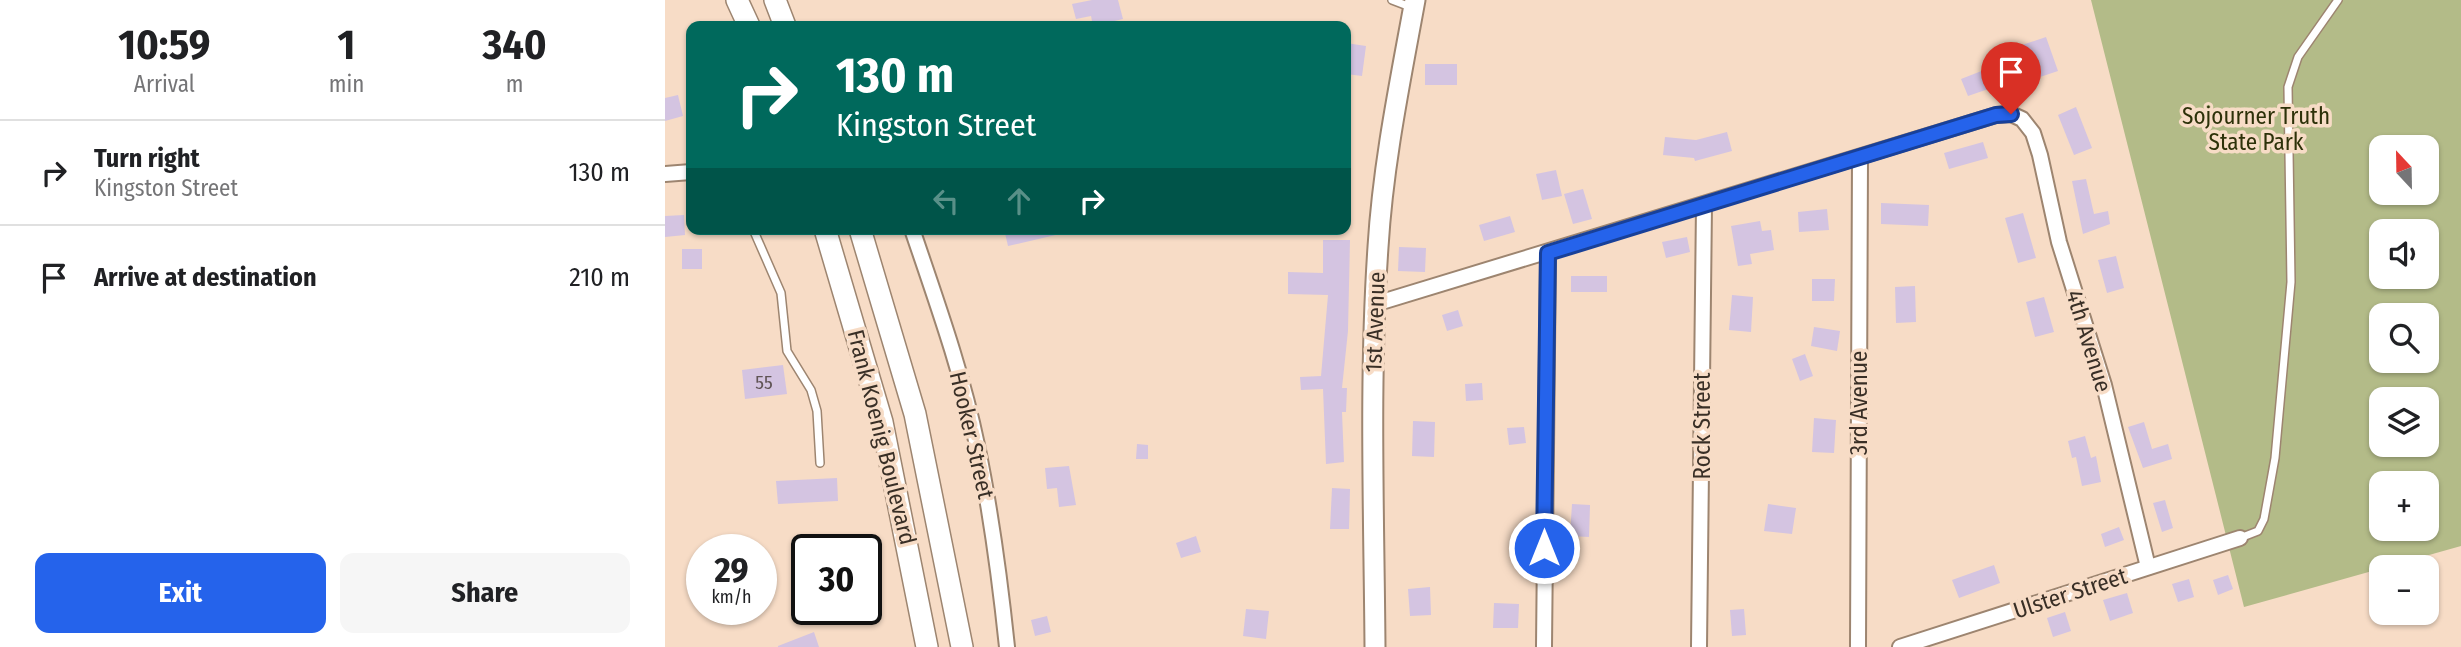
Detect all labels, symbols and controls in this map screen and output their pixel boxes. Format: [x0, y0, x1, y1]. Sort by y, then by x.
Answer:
text: 10:59 [118, 20, 211, 70]
text: 1 [338, 20, 355, 70]
text: 340 [482, 20, 547, 70]
pin [1981, 42, 2041, 114]
text: 130 m [836, 46, 954, 105]
icon: right [721, 49, 812, 140]
icon: arrive [1992, 53, 2030, 91]
text: Arrival [134, 70, 195, 98]
text: min [329, 70, 364, 98]
text: m [506, 70, 523, 98]
park label: Sojourner Truth State Park [2182, 102, 2330, 156]
text: Kingston Street [836, 106, 1036, 144]
north arrow [2369, 135, 2439, 205]
map controls [2369, 135, 2439, 625]
text: Turn right [94, 143, 200, 174]
icon: right [35, 154, 73, 192]
text: 130 m [568, 157, 630, 188]
text: Kingston Street [94, 174, 238, 202]
icon: left [927, 182, 965, 220]
icon: ahead [1000, 182, 1038, 220]
icon: right [1073, 182, 1111, 220]
button: sound [2369, 219, 2439, 289]
icon: arrive [35, 259, 73, 297]
text: Arrive at destination [94, 262, 317, 293]
text: 210 m [569, 262, 630, 293]
street label: 1st Avenue [1359, 271, 1391, 373]
street label: 4th Avenue [2060, 287, 2118, 395]
button: search [2369, 303, 2439, 373]
street label: Frank Koenig Boulevard [842, 327, 922, 547]
street label: 3rd Avenue [1845, 351, 1873, 455]
street label: Hooker Street [944, 369, 1000, 502]
house number: 55 [755, 371, 773, 394]
street label: Rock Street [1688, 372, 1716, 479]
button: layers [2369, 387, 2439, 457]
button: + [2369, 471, 2439, 541]
position arrow [1507, 511, 1581, 585]
speed limit sign: 30 [791, 534, 882, 625]
text: 29 [714, 549, 749, 591]
button: Exit [35, 553, 326, 633]
button: Share [340, 553, 630, 633]
button: − [2369, 555, 2439, 625]
street label: Ulster Street [2010, 561, 2131, 625]
text: km/h [711, 586, 752, 608]

